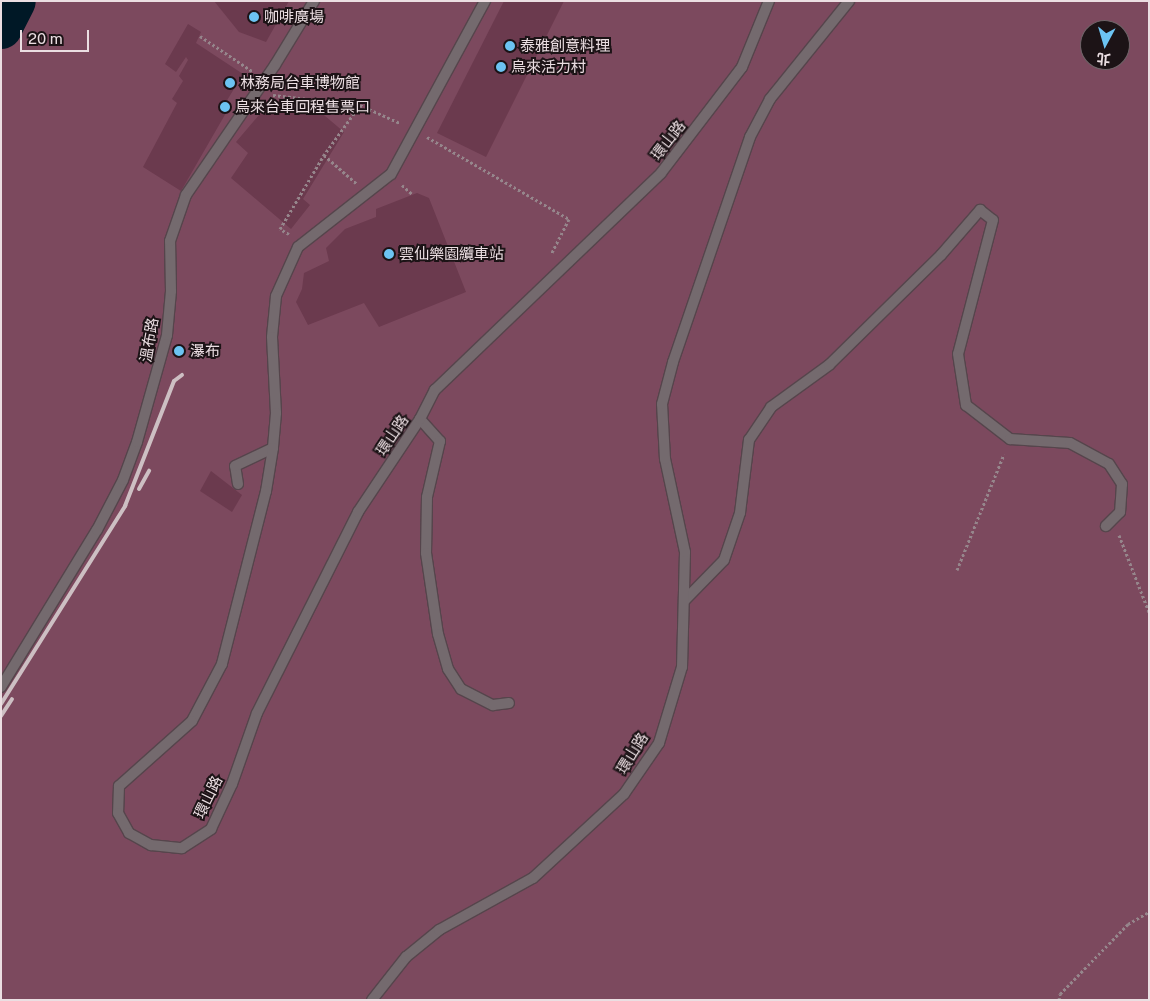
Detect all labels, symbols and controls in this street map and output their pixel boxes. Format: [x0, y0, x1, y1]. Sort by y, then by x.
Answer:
place label: 咖啡廣場 [264, 8, 324, 26]
marker: 咖啡廣場 [248, 11, 260, 23]
scale bar [22, 20, 91, 52]
north arrow [1080, 20, 1130, 70]
text: 20 m [28, 30, 63, 47]
place label: 泰雅創意料理 [520, 37, 610, 55]
marker: 泰雅創意料理 [504, 40, 516, 52]
text: 北 [1096, 50, 1111, 68]
place label: 烏來活力村 [511, 58, 586, 76]
marker: 烏來活力村 [495, 61, 507, 73]
place label: 林務局台車博物館 [240, 74, 360, 92]
marker: 林務局台車博物館 [224, 77, 236, 89]
place label: 烏來台車回程售票口 [235, 98, 370, 116]
marker: 烏來台車回程售票口 [219, 101, 231, 113]
street label: 環山路 [647, 117, 689, 163]
place label: 雲仙樂園纜車站 [399, 245, 504, 263]
marker: 雲仙樂園纜車站 [383, 248, 395, 260]
street label: 溫布路 [136, 316, 162, 364]
place label: 瀑布 [190, 342, 220, 360]
marker: 瀑布 [172, 344, 186, 358]
street label: 環山路 [372, 411, 412, 459]
street label: 環山路 [612, 729, 652, 777]
street label: 環山路 [190, 773, 226, 821]

